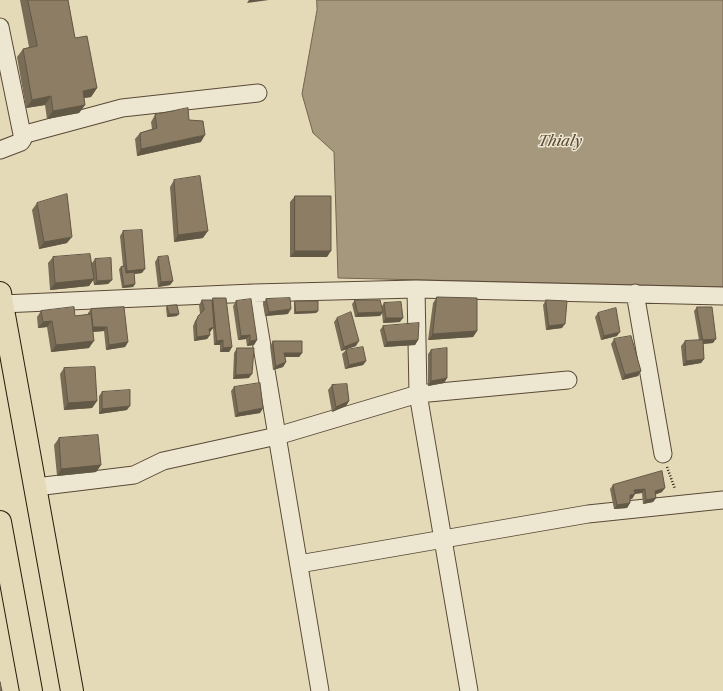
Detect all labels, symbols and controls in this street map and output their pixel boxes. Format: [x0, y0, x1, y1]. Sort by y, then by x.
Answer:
water label: Thialy [538, 133, 582, 151]

